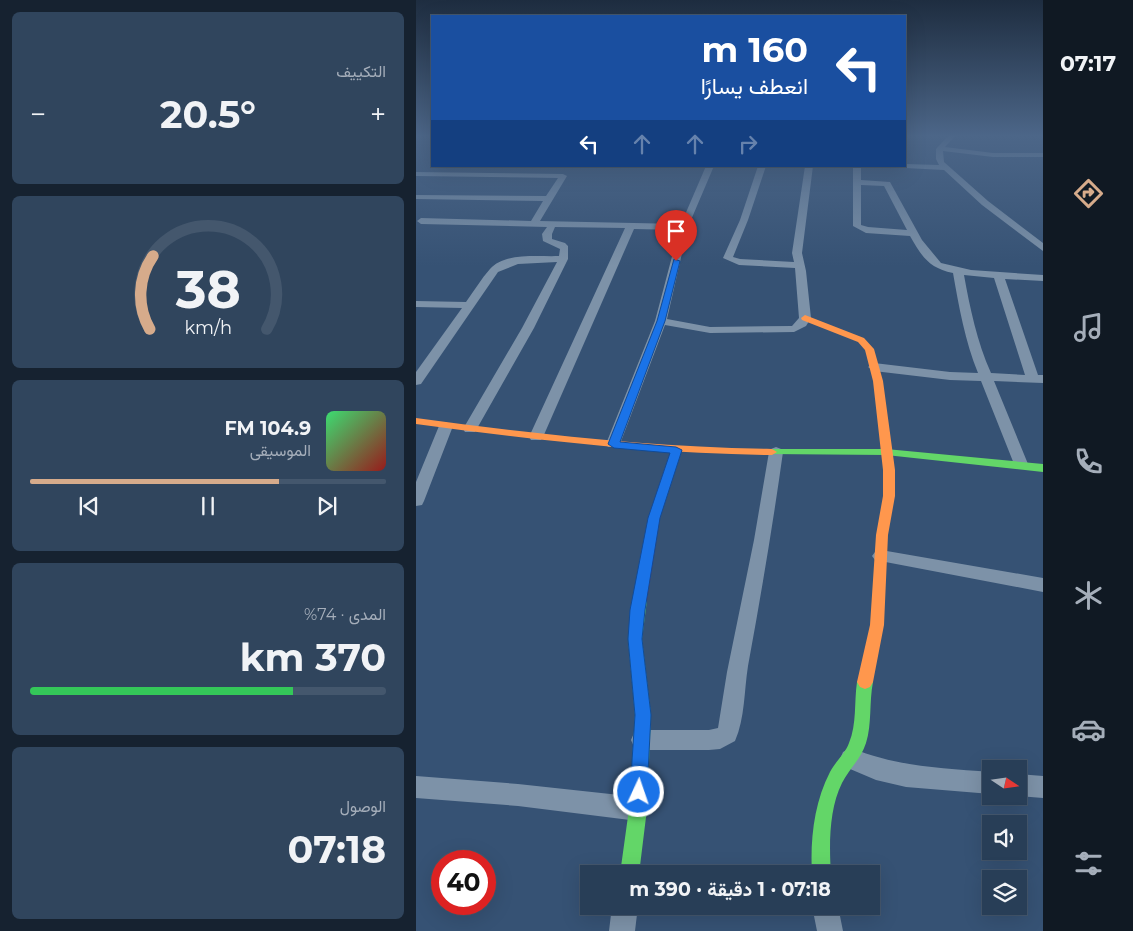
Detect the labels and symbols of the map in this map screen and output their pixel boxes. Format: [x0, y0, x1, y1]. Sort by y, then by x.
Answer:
pin [655, 210, 697, 261]
north arrow [982, 760, 1027, 805]
position arrow [612, 765, 664, 817]
speed limit sign: 40 [431, 850, 496, 915]

